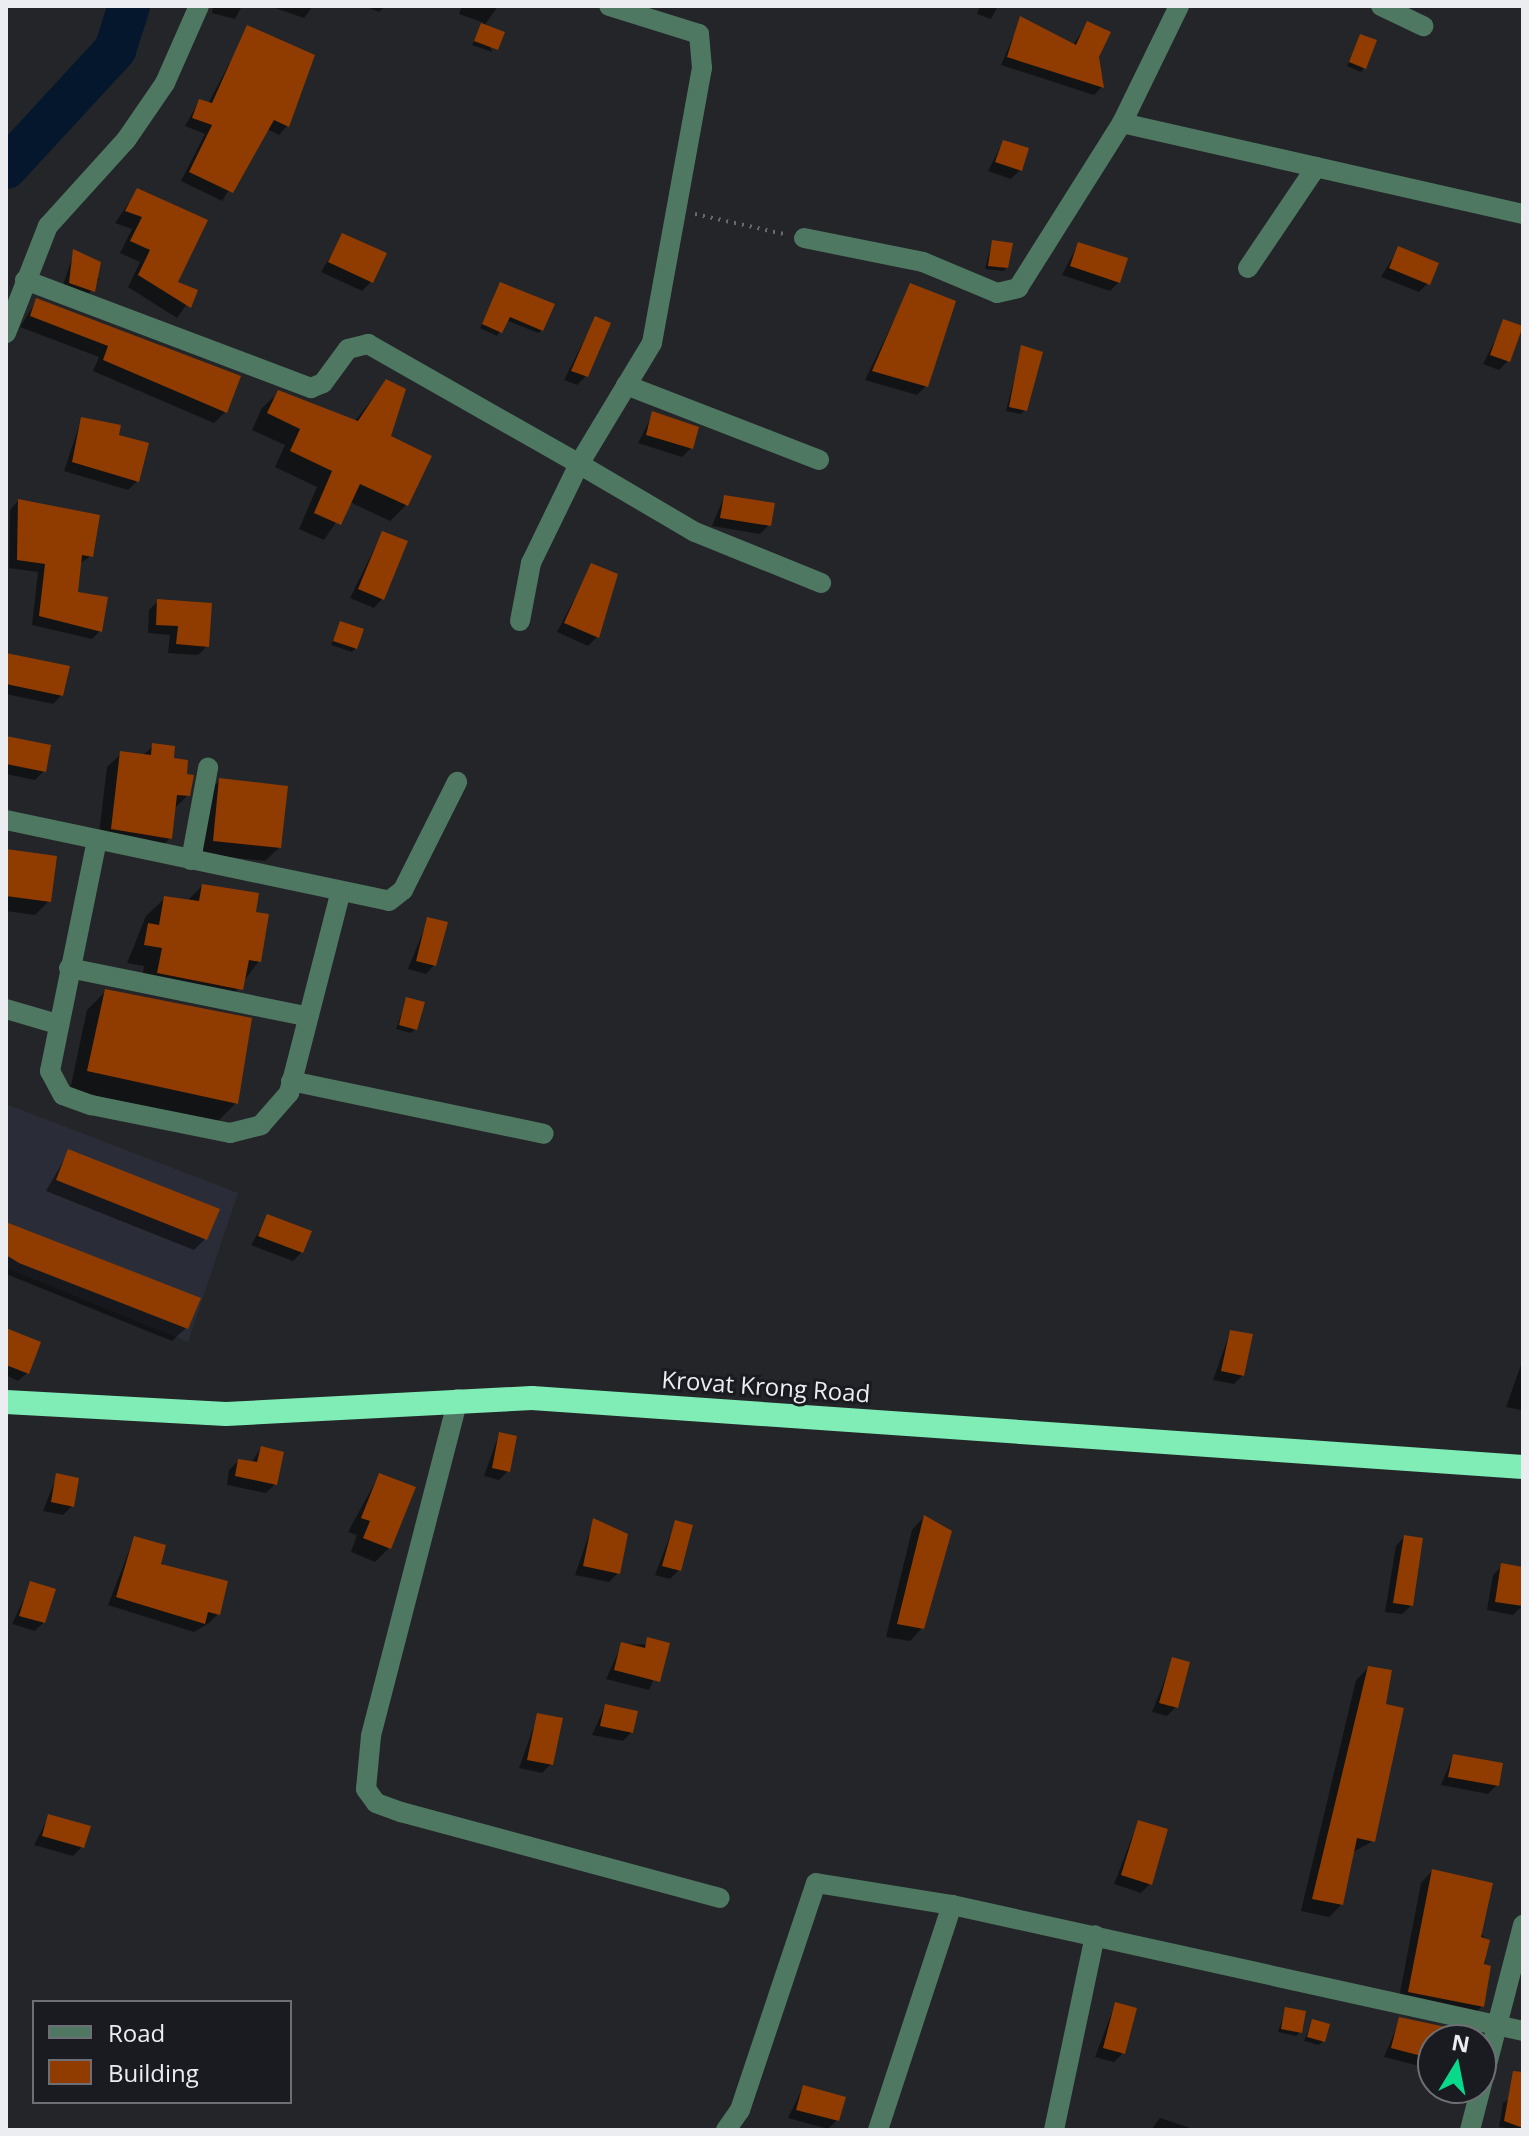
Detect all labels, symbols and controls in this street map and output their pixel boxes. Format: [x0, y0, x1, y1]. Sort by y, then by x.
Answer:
street label: Krovat Krong Road [661, 1364, 871, 1408]
legend [32, 2000, 292, 2104]
text: Road [108, 2016, 165, 2049]
north arrow [1417, 2024, 1497, 2104]
text: N [1449, 2026, 1472, 2059]
text: Building [108, 2056, 199, 2089]

